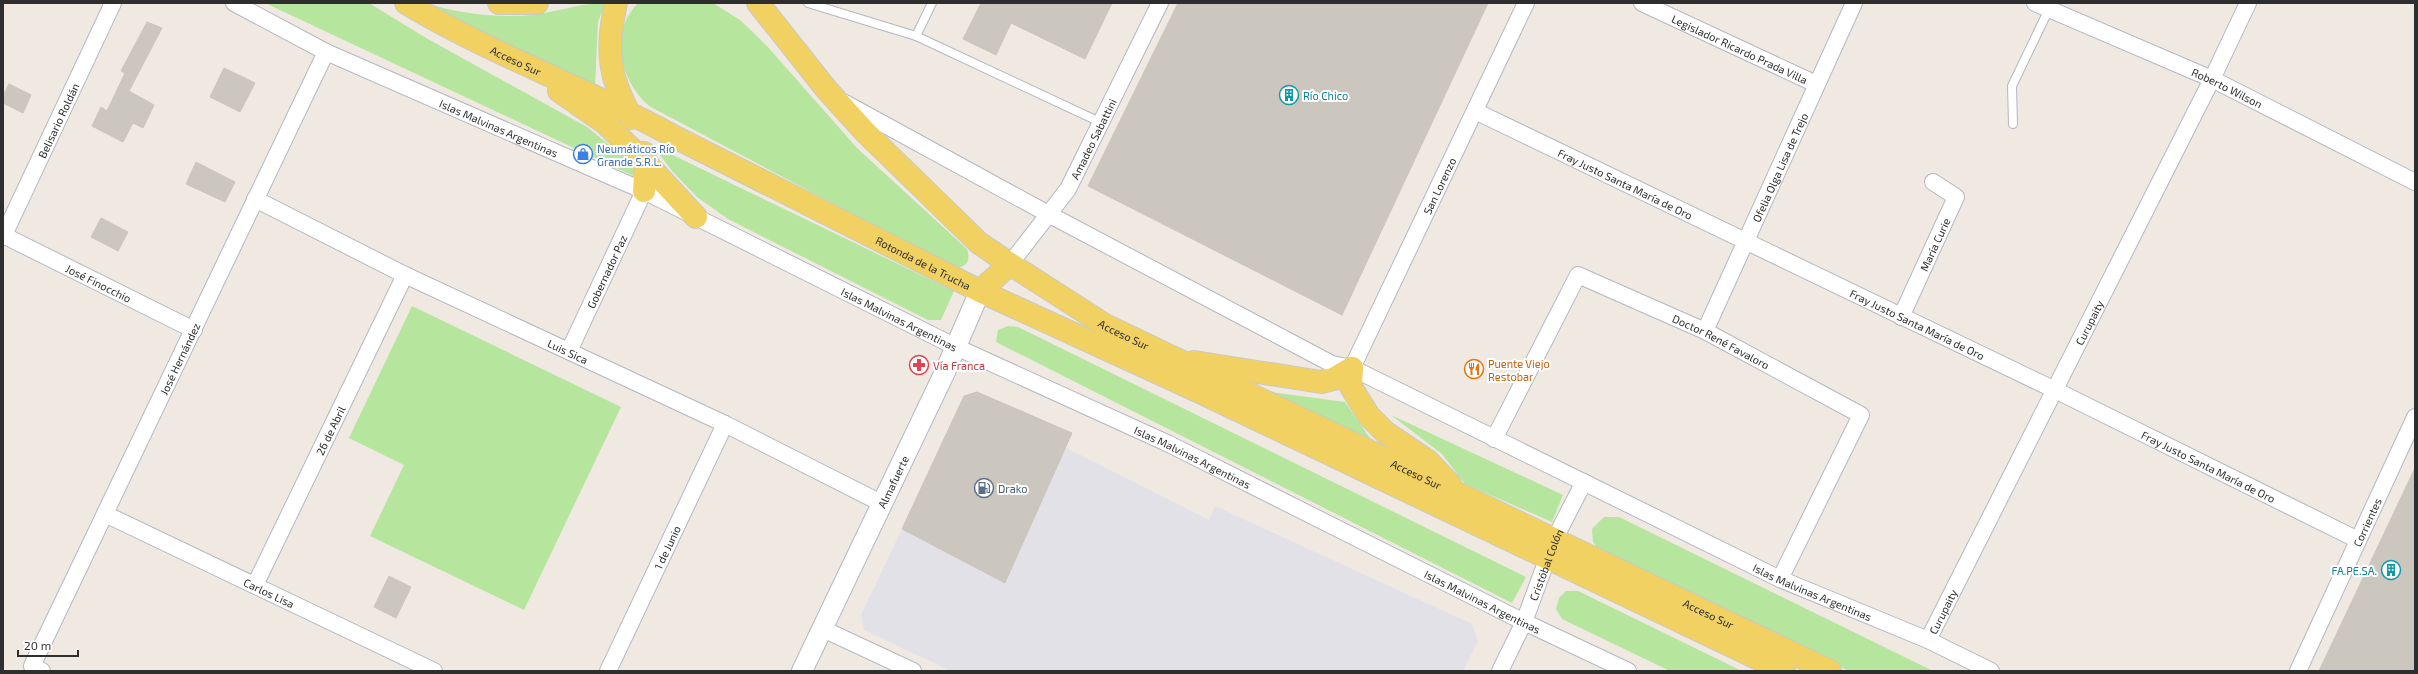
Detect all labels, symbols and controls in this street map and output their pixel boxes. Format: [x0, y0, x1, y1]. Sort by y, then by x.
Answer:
street label: Legislador Ricardo Prada Villa [1670, 11, 1810, 86]
street label: Acceso Sur [489, 43, 544, 78]
street label: Roberto Wilson [2190, 65, 2265, 110]
street label: Belisario Roldán [35, 81, 81, 160]
building icon: Río Chico [1278, 84, 1300, 106]
place label: Río Chico [1303, 89, 1348, 102]
street label: Islas Malvinas Argentinas [438, 96, 561, 159]
street label: Amadeo Sabattini [1068, 96, 1118, 181]
street label: Ofelia Olga Lisa de Trejo [1749, 110, 1810, 224]
place label: Neumáticos Río Grande S.R.L. [597, 142, 675, 168]
shop icon: Neumáticos Río Grande S.R.L. [572, 143, 594, 165]
street label: Fray Justo Santa María de Oro [1556, 145, 1695, 221]
street label: San Lorenzo [1420, 155, 1458, 216]
street label: María Curie [1917, 216, 1952, 273]
street label: Gobernador Paz [584, 232, 629, 310]
street label: Rotonda de la Trucha [874, 233, 973, 292]
street label: José Finocchio [64, 261, 134, 304]
street label: Islas Malvinas Argentinas [839, 284, 960, 353]
street label: Fray Justo Santa María de Oro [1848, 286, 1987, 362]
street label: Curupaity [2072, 298, 2106, 347]
street label: Doctor René Favaloro [1671, 311, 1772, 371]
street label: Acceso Sur [1096, 316, 1152, 352]
street label: José Hernández [156, 320, 202, 397]
street label: Luis Sica [546, 336, 590, 366]
pharmacy icon: Vía Franca [908, 354, 930, 376]
place label: Puente Viejo Restobar [1488, 357, 1550, 383]
restaurant icon: Puente Viejo Restobar [1463, 358, 1485, 380]
place label: Vía Franca [933, 359, 985, 372]
street label: 26 de Abril [313, 403, 348, 457]
street label: Islas Malvinas Argentinas [1132, 423, 1254, 491]
street label: Fray Justo Santa María de Oro [2139, 427, 2278, 505]
street label: Almafuerte [874, 453, 911, 510]
street label: Acceso Sur [1389, 456, 1444, 491]
fuel station icon: Drako [973, 477, 995, 499]
place label: Drako [998, 482, 1027, 495]
street label: Corrientes [2350, 495, 2384, 548]
street label: 1 de Junio [651, 523, 683, 571]
street label: Cristóbal Colón [1526, 526, 1565, 602]
building icon: FA.PE.SA. [2380, 559, 2402, 581]
street label: Islas Malvinas Argentinas [1751, 560, 1874, 623]
place label: FA.PE.SA. [2332, 564, 2377, 577]
street label: Islas Malvinas Argentinas [1422, 567, 1543, 636]
street label: Carlos Lisa [242, 575, 297, 610]
street label: Curupaity [1926, 587, 1959, 636]
street label: Acceso Sur [1681, 596, 1737, 631]
scale bar [18, 632, 78, 658]
text: 20 m [24, 638, 51, 652]

